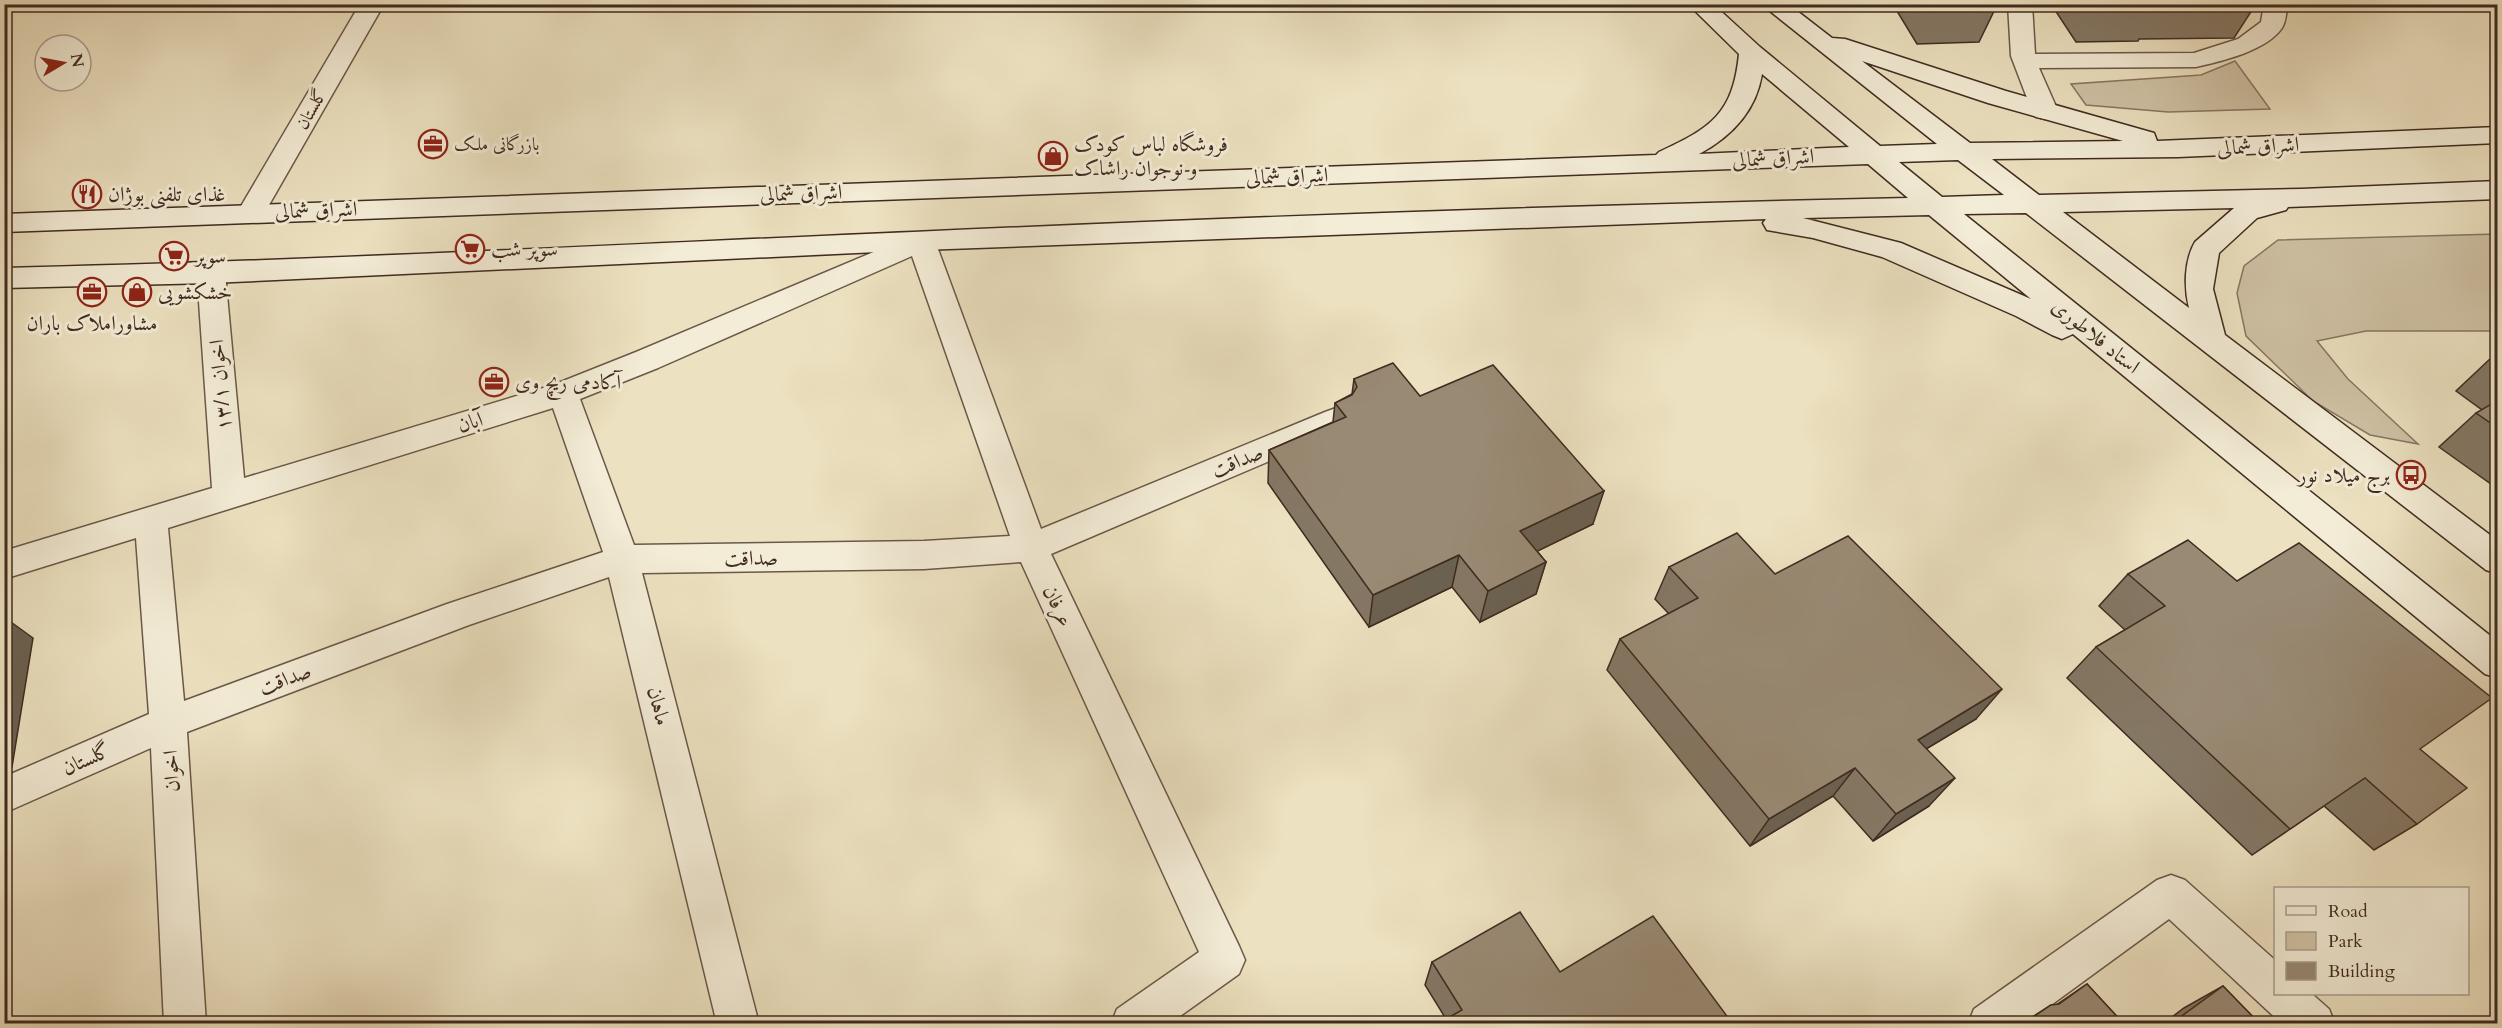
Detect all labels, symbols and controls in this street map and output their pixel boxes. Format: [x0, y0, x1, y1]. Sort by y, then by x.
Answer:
north arrow [33, 33, 93, 93]
text: N [65, 52, 89, 69]
street label: گلستان [290, 84, 333, 134]
office icon: بازرگانی ملک [417, 128, 449, 160]
place label: فروشگاه لباس کودک و نوجوان راشاک [1074, 130, 1228, 183]
street label: اشراق شمالی [2216, 130, 2300, 163]
place label: بازرگانی ملک [454, 132, 540, 157]
shop icon: فروشگاه لباس کودک و نوجوان راشاک [1037, 140, 1069, 172]
street label: اشراق شمالی [1731, 142, 1815, 175]
street label: اشراق شمالی [1245, 161, 1329, 192]
restaurant icon: غذای تلفنی بوژان [71, 178, 103, 210]
street label: اشراق شمالی [759, 178, 843, 209]
place label: غذای تلفنی بوژان [108, 180, 226, 209]
street label: اشراق شمالی [274, 195, 358, 226]
supermarket icon: سوپر شب [454, 233, 486, 265]
place label: سوپر شب [491, 235, 558, 264]
supermarket icon: سوپر [158, 240, 190, 272]
place label: سوپر [193, 242, 226, 271]
office icon: مشاوراملاک باران [76, 276, 108, 308]
shop icon: خشکشویی [121, 276, 153, 308]
place label: خشکشویی [158, 278, 232, 307]
street label: استاد فلاطوری [2045, 292, 2146, 381]
place label: مشاوراملاک باران [27, 309, 158, 338]
street label: اخوان ۱۳/۱ [202, 338, 239, 432]
office icon: آکادمی ریچ وی [478, 366, 510, 398]
place label: آکادمی ریچ وی [515, 368, 623, 400]
street label: آبان [454, 404, 489, 440]
street label: صداقت [1207, 438, 1268, 485]
bus stop icon: برج میلاد نور [2395, 459, 2427, 491]
place label: برج میلاد نور [2296, 461, 2390, 494]
street label: صداقت [724, 544, 778, 573]
street label: عرفان [1035, 581, 1080, 632]
street label: صداقت [255, 656, 316, 703]
street label: ماهان [640, 684, 677, 729]
street label: گلستان [57, 736, 115, 783]
street label: اخوان [156, 749, 187, 793]
legend [2274, 887, 2469, 995]
text: Road [2328, 899, 2368, 924]
text: Park [2328, 929, 2363, 954]
text: Building [2328, 959, 2396, 984]

